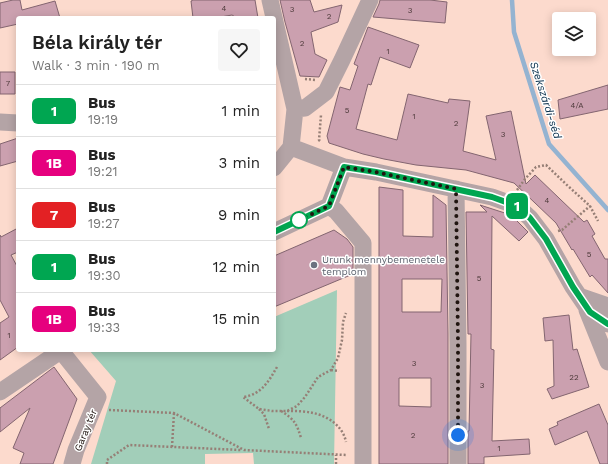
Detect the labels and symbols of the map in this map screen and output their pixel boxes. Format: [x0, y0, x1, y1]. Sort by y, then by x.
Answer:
house number: 4 [222, 4, 227, 13]
house number: 3 [290, 5, 295, 14]
house number: 3 [408, 6, 413, 15]
house number: 2 [327, 12, 332, 21]
house number: 2 [300, 39, 305, 48]
house number: 1 [386, 47, 390, 56]
water label: Szekszárdi-séd [527, 60, 564, 141]
house number: 7 [6, 79, 11, 88]
house number: 4/A [571, 101, 584, 110]
house number: 5 [345, 106, 350, 115]
house number: 1 [412, 112, 416, 121]
house number: 2 [454, 119, 459, 128]
house number: 3 [501, 130, 506, 139]
line badge: 1 [504, 193, 530, 219]
house number: 4 [545, 196, 550, 205]
unlabelled marker [290, 211, 308, 229]
house number: 5 [587, 250, 592, 259]
place label: Urunk mennybemenetele templom [322, 254, 445, 277]
marker: Urunk mennybemenetele templom [309, 260, 319, 270]
house number: 5 [477, 274, 482, 283]
house number: 1 [7, 331, 11, 340]
house number: 3 [412, 359, 417, 368]
house number: 22 [569, 373, 579, 382]
house number: 3 [480, 381, 485, 390]
street label: Garay tér [72, 408, 99, 453]
your location [448, 425, 468, 445]
house number: 2 [411, 431, 416, 440]
house number: 1 [497, 444, 501, 453]

